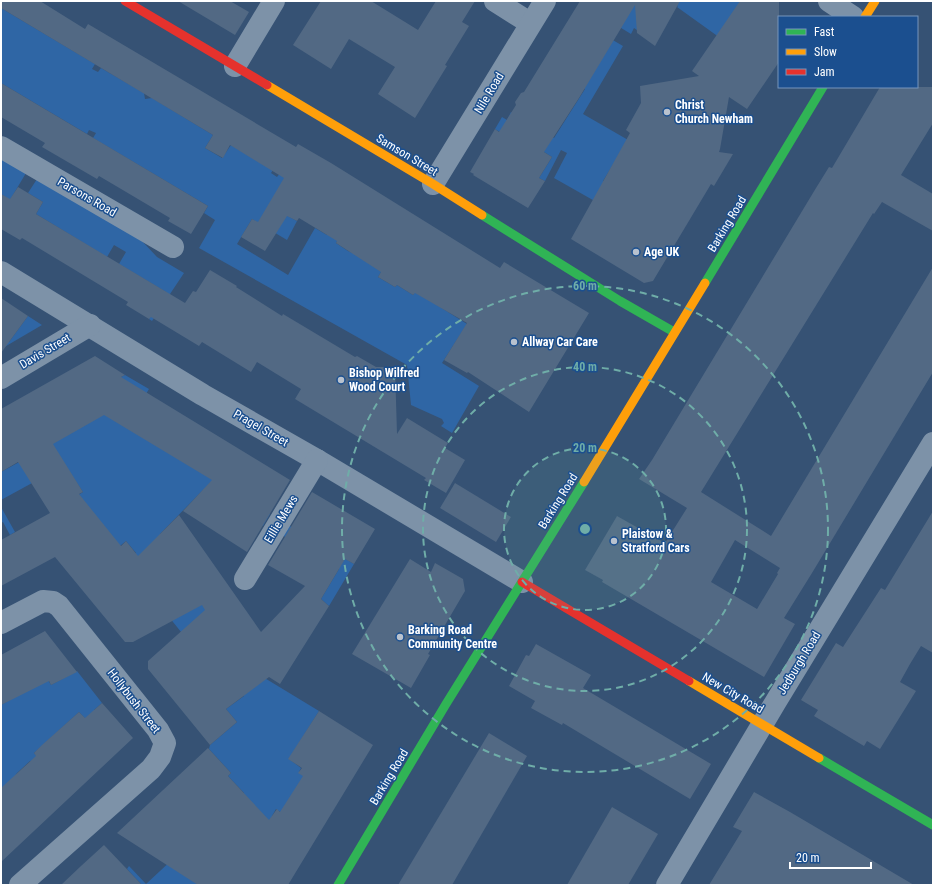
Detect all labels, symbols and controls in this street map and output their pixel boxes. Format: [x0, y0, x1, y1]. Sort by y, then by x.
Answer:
legend [778, 16, 918, 88]
text: Fast [814, 25, 835, 39]
text: Slow [814, 45, 837, 59]
text: Jam [814, 65, 835, 79]
street label: Nile Road [471, 70, 507, 116]
place label: Christ Church Newham [675, 98, 753, 126]
marker: Christ Church Newham [662, 107, 672, 117]
street label: Samson Street [374, 131, 441, 179]
street label: Parsons Road [55, 175, 119, 219]
street label: Barking Road [705, 193, 749, 254]
place label: Age UK [644, 245, 680, 259]
marker: Age UK [631, 247, 641, 257]
text: 60 m [573, 279, 597, 293]
street label: Davis Street [17, 330, 73, 372]
place label: Allway Car Care [522, 335, 598, 349]
marker: Allway Car Care [509, 337, 519, 347]
text: 40 m [573, 360, 597, 374]
place label: Bishop Wilfred Wood Court [349, 366, 419, 394]
marker: Bishop Wilfred Wood Court [336, 375, 346, 385]
street label: Pragel Street [231, 407, 291, 450]
text: 20 m [573, 441, 597, 455]
street label: Barking Road [535, 471, 581, 531]
street label: Eillie Mews [261, 493, 301, 545]
centre of rings [578, 522, 592, 536]
place label: Plaistow & Stratford Cars [622, 527, 690, 555]
marker: Plaistow & Stratford Cars [609, 536, 619, 546]
place label: Barking Road Community Centre [408, 623, 497, 651]
street label: Jedburgh Road [775, 629, 823, 697]
marker: Barking Road Community Centre [395, 632, 405, 642]
street label: Hollybush Street [105, 666, 164, 736]
street label: New City Road [700, 670, 766, 716]
street label: Barking Road [367, 746, 411, 807]
scale bar [790, 844, 871, 870]
text: 20 m [796, 851, 820, 865]

